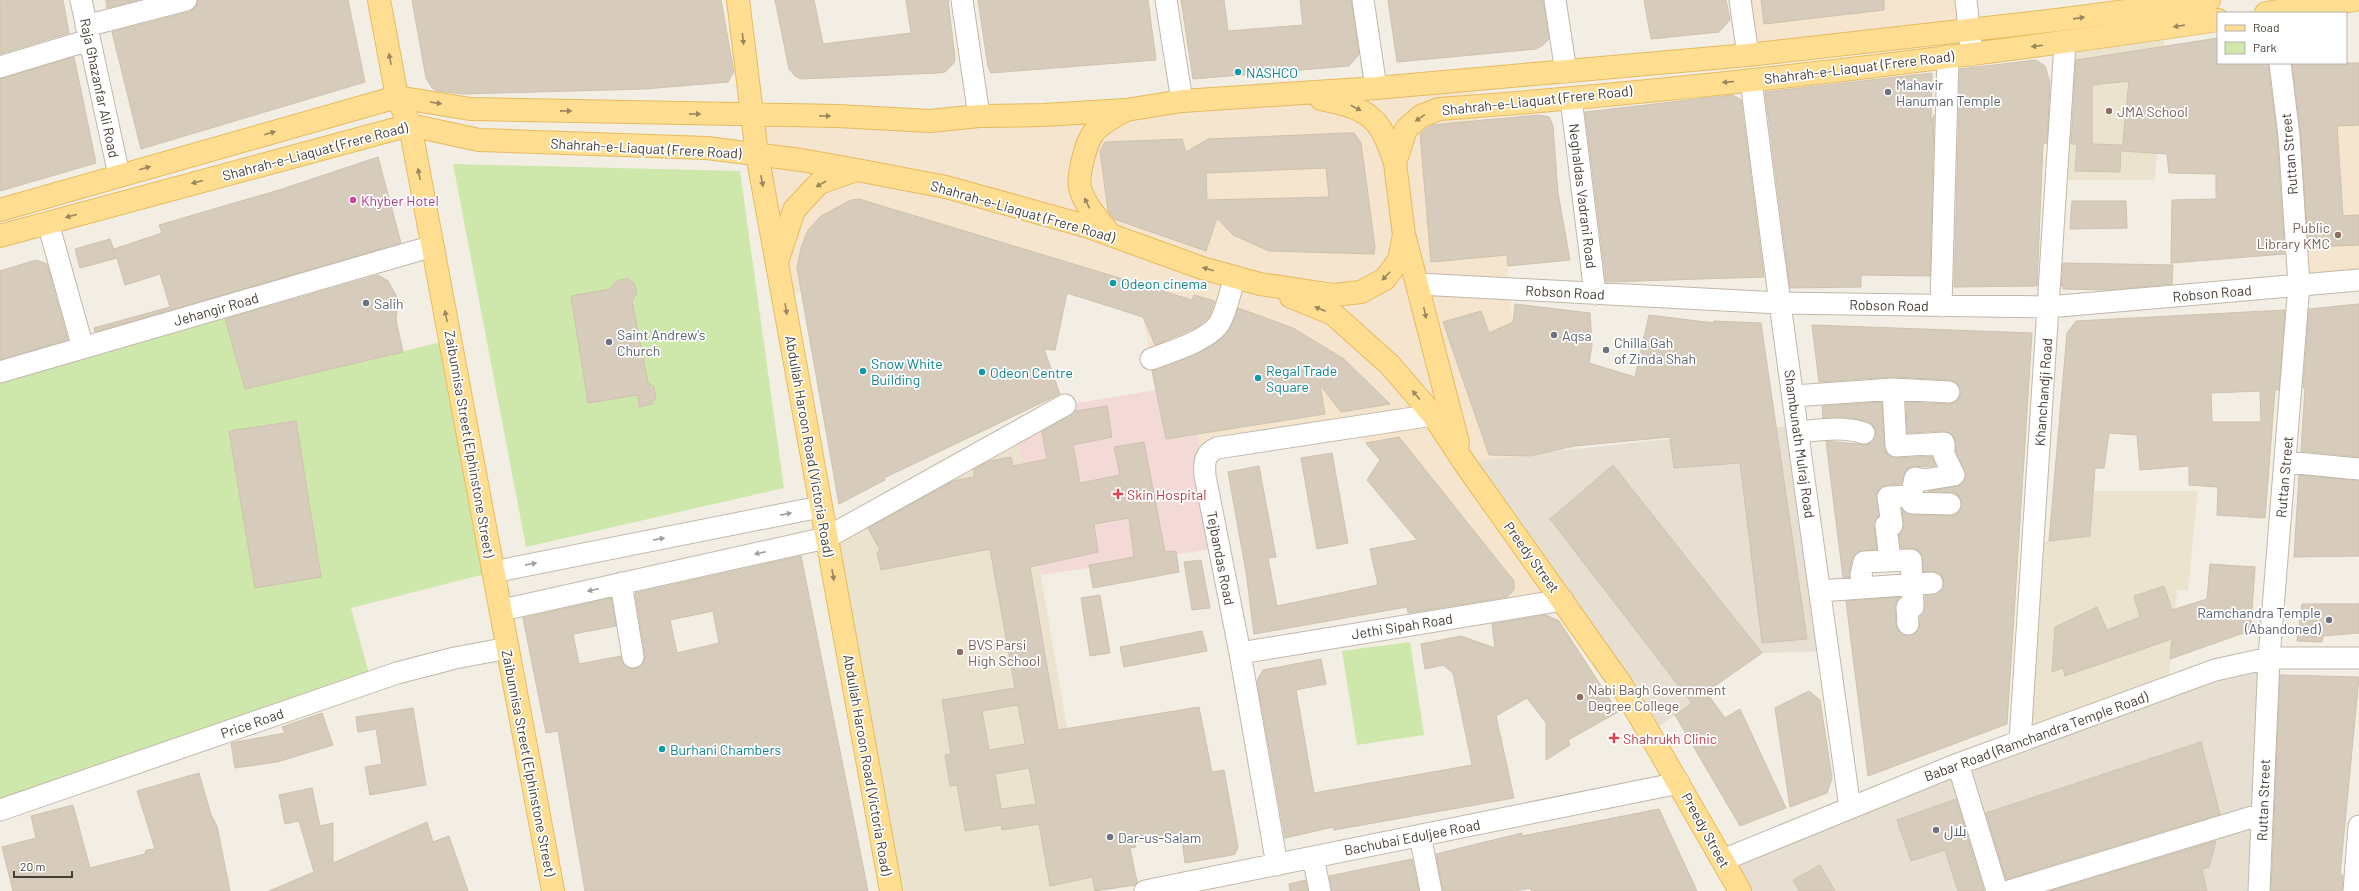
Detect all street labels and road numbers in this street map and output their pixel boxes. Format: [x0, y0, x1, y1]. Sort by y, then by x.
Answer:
street label: Raja Ghazanfar Ali Road [77, 17, 123, 159]
street label: Shahrah-e-Liaquat (Frere Road) [1763, 47, 1955, 87]
street label: Shahrah-e-Liaquat (Frere Road) [1441, 82, 1633, 118]
street label: Ruttan Street [2277, 112, 2301, 196]
street label: Shahrah-e-Liaquat (Frere Road) [220, 118, 410, 184]
street label: Neghaldas Vadrani Road [1566, 122, 1600, 270]
street label: Shahrah-e-Liaquat (Frere Road) [550, 135, 742, 162]
street label: Shahrah-e-Liaquat (Frere Road) [929, 176, 1118, 246]
street label: Robson Road [1525, 281, 1605, 303]
street label: Robson Road [2172, 281, 2252, 305]
street label: Jehangir Road [172, 289, 260, 329]
street label: Robson Road [1849, 296, 1929, 314]
street label: Zaibunnisa Street (Elphinstone Street) [442, 329, 498, 559]
street label: Abdullah Haroon Road (Victoria Road) [782, 334, 838, 558]
street label: Khanchandji Road [2031, 337, 2055, 447]
street label: Shambunath Mulraj Road [1781, 369, 1819, 519]
street label: Ruttan Street [2272, 435, 2296, 519]
street label: Tejbandas Road [1204, 510, 1238, 606]
street label: Preedy Street [1501, 518, 1563, 596]
street label: Jethi Sipah Road [1350, 610, 1454, 642]
street label: Zaibunnisa Street (Elphinstone Street) [499, 648, 559, 878]
street label: Abdullah Haroon Road (Victoria Road) [840, 653, 896, 877]
street label: Babar Road (Ramchandra Temple Road) [1922, 687, 2151, 785]
street label: Price Road [218, 704, 286, 742]
street label: Ruttan Street [2253, 759, 2273, 841]
street label: Preedy Street [1678, 789, 1734, 871]
street label: Bachubai Eduljee Road [1343, 815, 1481, 859]

